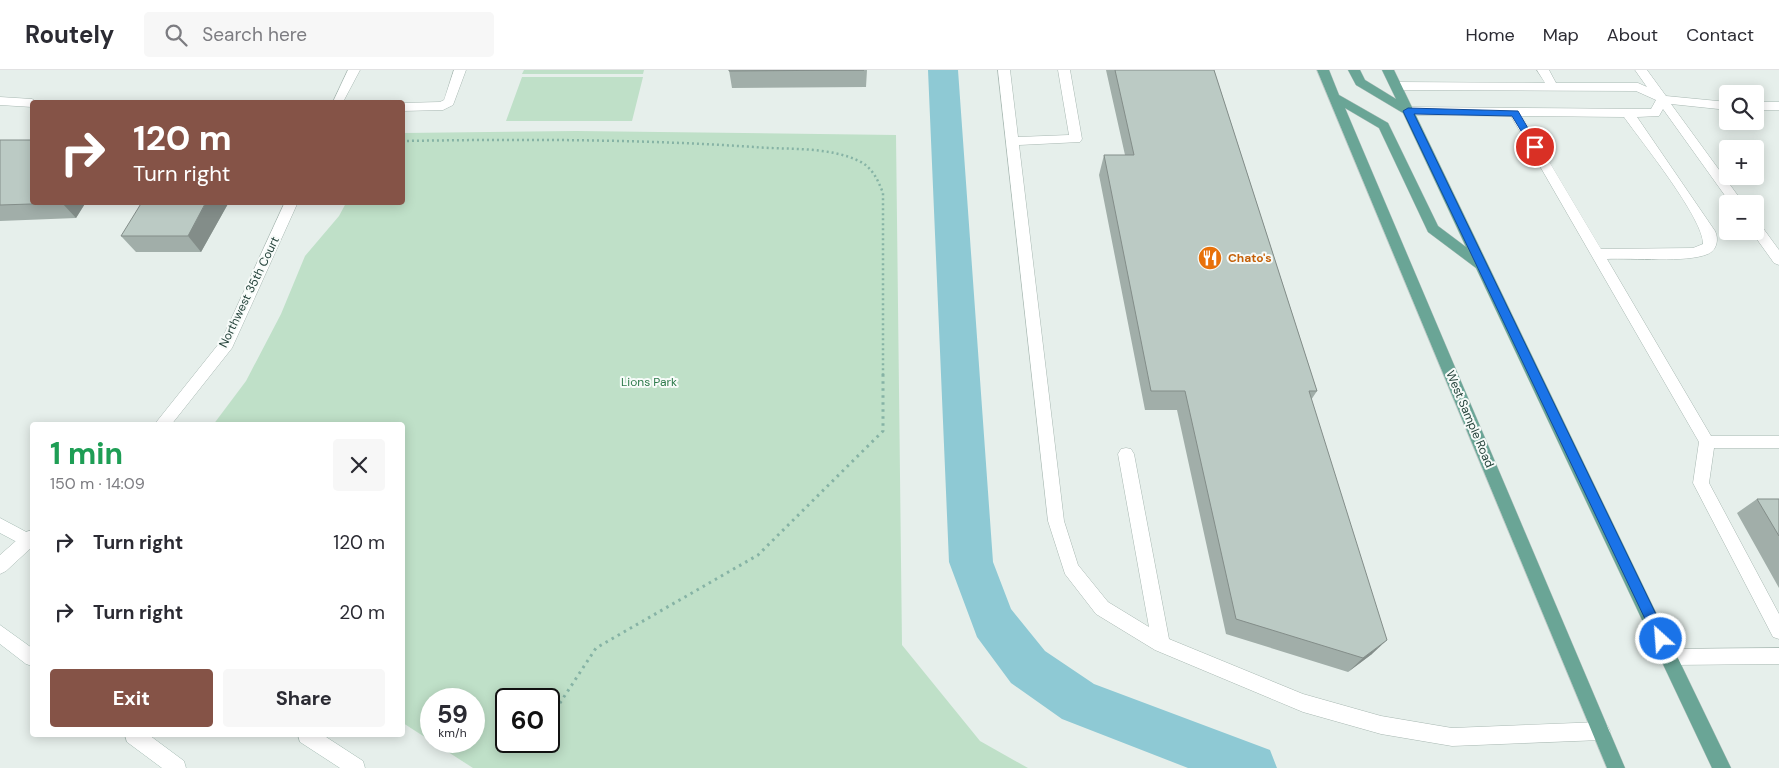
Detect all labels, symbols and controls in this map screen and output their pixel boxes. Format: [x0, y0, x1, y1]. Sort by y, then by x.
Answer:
search box [144, 12, 494, 57]
text: Routely [25, 19, 114, 50]
icon: search [162, 21, 190, 49]
text: Search here [202, 22, 307, 47]
text: Home [1465, 23, 1515, 47]
text: Map [1543, 23, 1579, 47]
text: About [1607, 23, 1658, 47]
text: Contact [1686, 23, 1754, 47]
map controls [1719, 85, 1764, 240]
button: search [1719, 85, 1764, 130]
text: 120 m [133, 115, 232, 161]
icon: right [50, 120, 115, 185]
pin [1514, 126, 1556, 168]
icon: arrive [1521, 133, 1549, 161]
button: + [1719, 140, 1764, 185]
text: Turn right [133, 159, 230, 188]
button: − [1719, 195, 1764, 240]
street label: Northwest 35th Court [215, 233, 283, 350]
restaurant icon: Chato's [1197, 245, 1223, 271]
place label: Chato's [1228, 250, 1272, 266]
street label: West Sample Road [1442, 368, 1498, 470]
park label: Lions Park [621, 374, 677, 390]
text: 1 min [50, 434, 123, 473]
button: close [333, 439, 385, 491]
text: 150 m · 14:09 [50, 473, 145, 494]
icon: right [50, 528, 78, 556]
text: Turn right [93, 530, 183, 555]
text: 120 m [333, 530, 385, 555]
icon: right [50, 598, 78, 626]
text: Turn right [93, 600, 183, 625]
text: 20 m [339, 600, 385, 625]
position arrow [1634, 612, 1686, 664]
button: Exit [50, 669, 213, 727]
button: Share [223, 669, 385, 727]
speed limit sign: 60 [495, 688, 560, 753]
text: 59 [437, 698, 468, 731]
text: km/h [438, 725, 467, 741]

